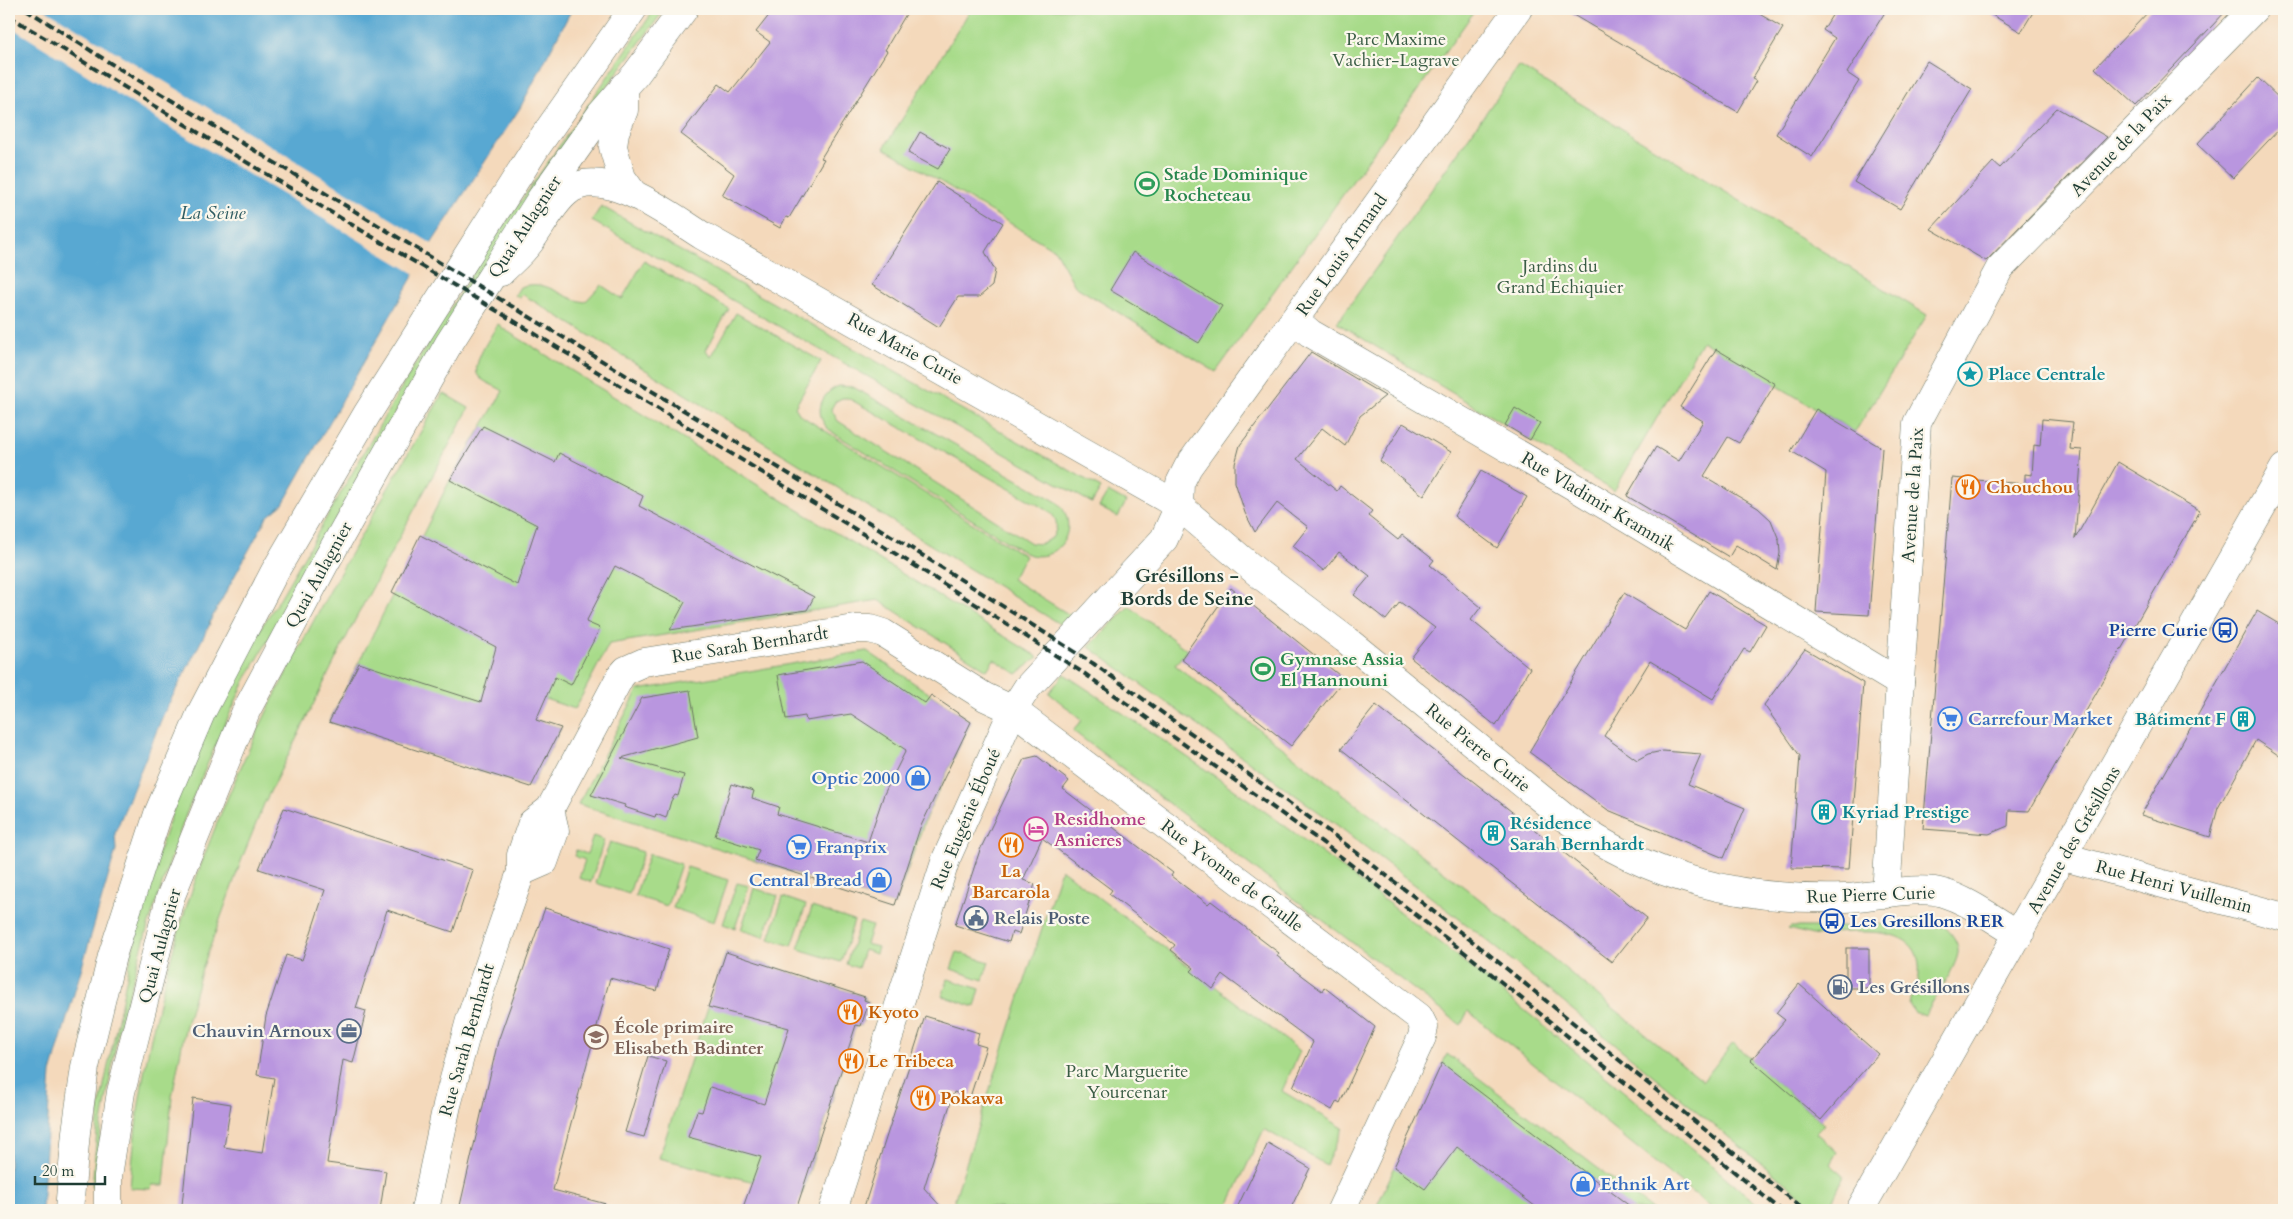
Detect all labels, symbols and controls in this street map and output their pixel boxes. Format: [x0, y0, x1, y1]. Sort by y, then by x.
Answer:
park label: Parc Maxime Vachier-Lagrave [1332, 27, 1460, 73]
street label: Avenue de la Paix [2065, 88, 2177, 202]
place label: Stade Dominique Rocheteau [1164, 162, 1308, 208]
street label: Quai Aulagnier [482, 170, 568, 283]
sports icon: Stade Dominique Rocheteau [1134, 171, 1160, 197]
street label: Rue Louis Armand [1290, 189, 1394, 321]
water label: La Seine [180, 200, 246, 226]
park label: Jardins du Grand Échiquier [1497, 254, 1624, 300]
street label: Rue Marie Curie [843, 307, 967, 391]
place icon: Place Centrale [1957, 361, 1983, 387]
place label: Place Centrale [1988, 362, 2106, 387]
street label: Avenue de la Paix [1896, 427, 1930, 563]
street label: Rue Vladimir Kramnik [1516, 446, 1680, 558]
restaurant icon: Chouchou [1955, 474, 1981, 500]
place label: Chouchou [1986, 475, 2074, 500]
street label: Quai Aulagnier [279, 517, 359, 633]
district label: Grésillons - Bords de Seine [1120, 562, 1254, 612]
bus stop icon: Pierre Curie [2212, 617, 2238, 643]
place label: Pierre Curie [2109, 618, 2208, 643]
street label: Rue Sarah Bernhardt [670, 620, 830, 670]
place label: Gymnase Assia El Hannouni [1280, 647, 1404, 693]
sports icon: Gymnase Assia El Hannouni [1250, 656, 1276, 682]
street label: Rue Pierre Curie [1420, 698, 1536, 798]
supermarket icon: Carrefour Market [1937, 706, 1963, 732]
building icon: Bâtiment F [2230, 706, 2256, 732]
place label: Carrefour Market [1968, 707, 2113, 732]
place label: Bâtiment F [2135, 707, 2226, 732]
street label: Rue Eugénie Éboué [925, 744, 1007, 894]
street label: Avenue des Grésillons [2021, 761, 2127, 919]
shop icon: Optic 2000 [905, 765, 931, 791]
place label: Optic 2000 [811, 766, 900, 791]
building icon: Kyriad Prestige [1811, 799, 1837, 825]
place label: Kyriad Prestige [1842, 800, 1969, 825]
place label: Residhome Asnieres [1054, 807, 1146, 853]
place label: Résidence Sarah Bernhardt [1510, 811, 1645, 857]
street label: Rue Yvonne de Gaulle [1155, 814, 1309, 938]
hotel icon: Residhome Asnieres [1023, 816, 1049, 842]
building icon: Résidence Sarah Bernhardt [1480, 820, 1506, 846]
restaurant icon: La Barcarola [998, 832, 1024, 858]
supermarket icon: Franprix [786, 834, 812, 860]
place label: Franprix [816, 835, 887, 860]
street label: Rue Henri Vuillemin [2093, 854, 2256, 920]
place label: La Barcarola [972, 859, 1050, 905]
shop icon: Central Bread [866, 867, 892, 893]
place label: Central Bread [749, 868, 863, 893]
street label: Rue Pierre Curie [1806, 880, 1936, 910]
street label: Quai Aulagnier [133, 885, 187, 1006]
public building icon: Relais Poste [963, 905, 989, 931]
place label: Relais Poste [994, 906, 1090, 931]
bus stop icon: Les Gresillons RER [1819, 908, 1845, 934]
place label: Les Gresillons RER [1850, 909, 2005, 934]
street label: Rue Sarah Bernhardt [433, 960, 501, 1119]
fuel station icon: Les Grésillons [1827, 974, 1853, 1000]
place label: Les Grésillons [1858, 975, 1970, 1000]
restaurant icon: Kyoto [837, 999, 863, 1025]
place label: Kyoto [868, 1000, 919, 1025]
place label: École primaire Elisabeth Badinter [614, 1015, 764, 1061]
office icon: Chauvin Arnoux [336, 1018, 362, 1044]
place label: Chauvin Arnoux [192, 1019, 332, 1044]
school or university icon: École primaire Elisabeth Badinter [583, 1024, 609, 1050]
restaurant icon: Le Tribeca [838, 1048, 864, 1074]
place label: Le Tribeca [868, 1049, 954, 1074]
park label: Parc Marguerite Yourcenar [1066, 1059, 1188, 1105]
restaurant icon: Pokawa [910, 1085, 936, 1111]
place label: Pokawa [940, 1086, 1004, 1111]
scale bar [35, 1154, 105, 1186]
text: 20 m [42, 1161, 74, 1181]
shop icon: Ethnik Art [1570, 1171, 1596, 1197]
place label: Ethnik Art [1600, 1172, 1690, 1197]

